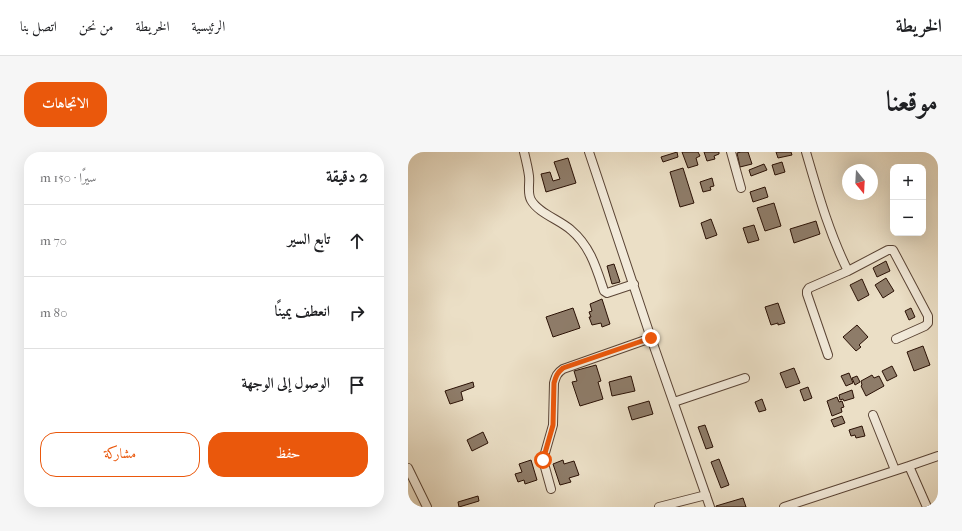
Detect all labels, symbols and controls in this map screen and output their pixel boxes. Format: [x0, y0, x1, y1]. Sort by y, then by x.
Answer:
text: الخريطة [896, 15, 942, 37]
text: اتصل بنا [20, 18, 57, 35]
text: من نحن [79, 18, 114, 35]
text: الخريطة [136, 18, 170, 35]
text: الرئيسية [192, 18, 225, 35]
button: الاتجاهات [24, 82, 107, 127]
text: موقعنا [886, 85, 938, 118]
north arrow [842, 164, 878, 200]
map controls [890, 164, 926, 236]
button: + [890, 164, 926, 200]
text: 2 دقيقة [326, 166, 368, 186]
text: سيرًا · 150 m [40, 170, 97, 185]
button: − [890, 200, 926, 236]
text: تابع السير [288, 230, 330, 248]
icon: ahead [346, 230, 368, 252]
text: 70 m [40, 233, 67, 248]
text: انعطف يمينًا [275, 302, 330, 320]
icon: right [346, 302, 368, 324]
text: 80 m [40, 305, 67, 320]
route end [642, 329, 660, 347]
text: الوصول إلى الوجهة [241, 374, 330, 392]
icon: arrive [346, 374, 368, 396]
button: مشاركة [40, 432, 200, 477]
button: حفظ [208, 432, 368, 477]
route start [534, 451, 552, 469]

